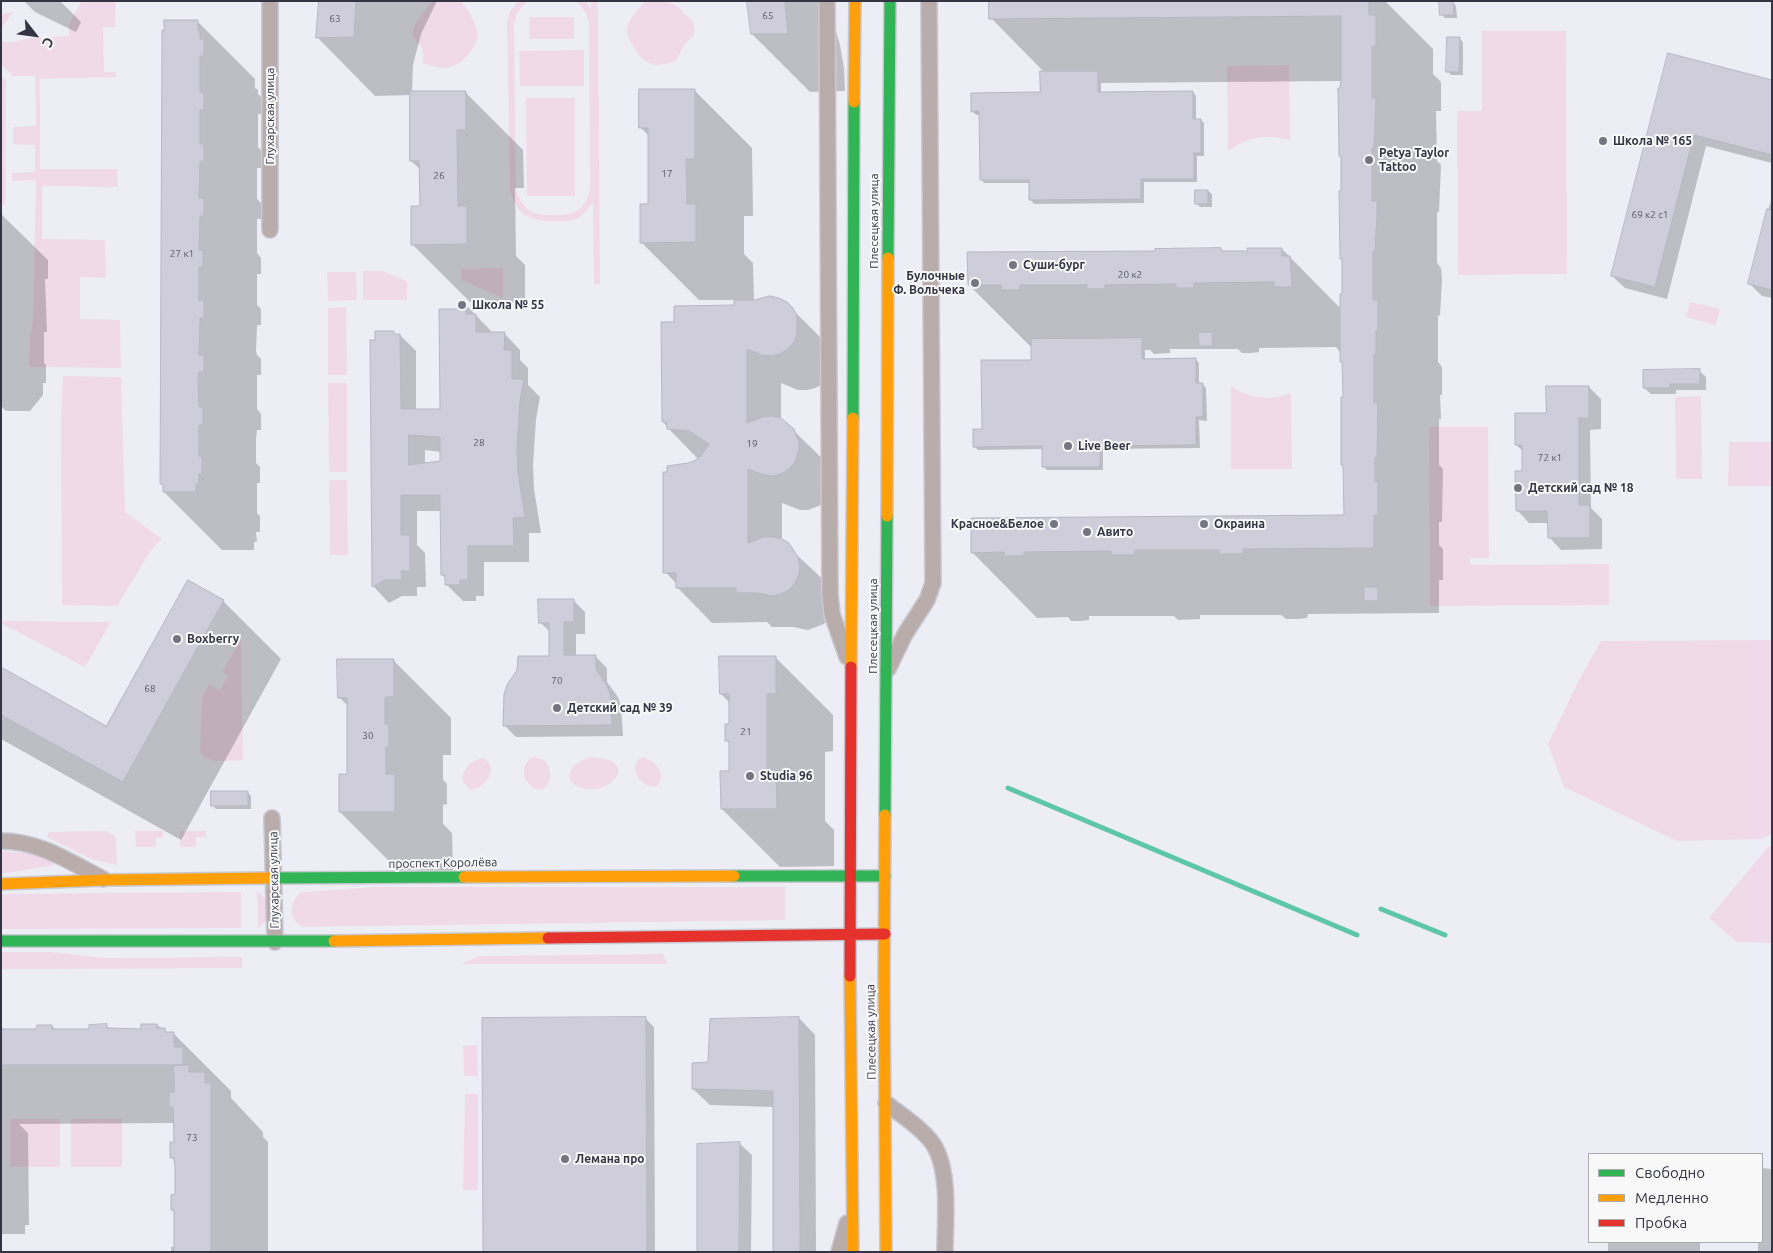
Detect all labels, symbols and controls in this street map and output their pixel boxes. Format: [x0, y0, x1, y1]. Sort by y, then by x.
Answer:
north arrow [10, 10, 60, 60]
house number: 65 [762, 10, 774, 22]
house number: 63 [329, 13, 341, 25]
text: С [39, 35, 57, 50]
street label: Глухарская улица [263, 68, 277, 164]
place label: Школа № 165 [1613, 134, 1692, 148]
marker: Школа № 165 [1597, 135, 1609, 147]
place label: Petya Taylor Tattoo [1379, 146, 1449, 174]
marker: Petya Taylor Tattoo [1363, 154, 1375, 166]
house number: 17 [661, 168, 673, 180]
house number: 26 [433, 170, 445, 182]
street label: Плесецкая улица [867, 173, 881, 269]
house number: 69 к2 с1 [1632, 209, 1668, 221]
house number: 27 к1 [170, 248, 194, 260]
place label: Суши-бург [1023, 258, 1085, 272]
marker: Суши-бург [1007, 259, 1019, 271]
place label: Булочные Ф. Вольчека [893, 269, 965, 297]
house number: 20 к2 [1118, 269, 1142, 281]
marker: Булочные Ф. Вольчека [969, 277, 981, 289]
place label: Школа № 55 [472, 298, 544, 312]
marker: Школа № 55 [456, 299, 468, 311]
house number: 28 [473, 437, 485, 449]
house number: 19 [746, 438, 758, 450]
place label: Live Beer [1078, 439, 1131, 453]
marker: Live Beer [1062, 440, 1074, 452]
house number: 72 к1 [1538, 452, 1562, 464]
place label: Детский сад № 18 [1528, 481, 1634, 495]
marker: Детский сад № 18 [1512, 482, 1524, 494]
place label: Красное&Белое [951, 517, 1044, 531]
place label: Окраина [1214, 517, 1265, 531]
marker: Красное&Белое [1048, 518, 1060, 530]
marker: Окраина [1198, 518, 1210, 530]
place label: Авито [1097, 525, 1133, 539]
marker: Авито [1081, 526, 1093, 538]
street label: Плесецкая улица [866, 578, 880, 674]
place label: Boxberry [187, 632, 239, 646]
marker: Boxberry [171, 633, 183, 645]
house number: 70 [551, 675, 563, 687]
house number: 68 [144, 683, 156, 695]
place label: Детский сад № 39 [567, 701, 673, 715]
marker: Детский сад № 39 [551, 702, 563, 714]
house number: 21 [740, 726, 752, 738]
house number: 30 [362, 730, 374, 742]
place label: Studia 96 [760, 769, 812, 783]
marker: Studia 96 [744, 770, 756, 782]
street label: Глухарская улица [266, 831, 282, 929]
street label: проспект Королёва [388, 855, 498, 871]
street label: Плесецкая улица [863, 984, 879, 1080]
house number: 73 [186, 1132, 198, 1144]
place label: Лемана про [575, 1152, 645, 1166]
marker: Лемана про [559, 1153, 571, 1165]
legend [1588, 1153, 1763, 1243]
text: Свободно [1635, 1164, 1705, 1181]
text: Медленно [1635, 1189, 1709, 1206]
text: Пробка [1635, 1214, 1687, 1231]

